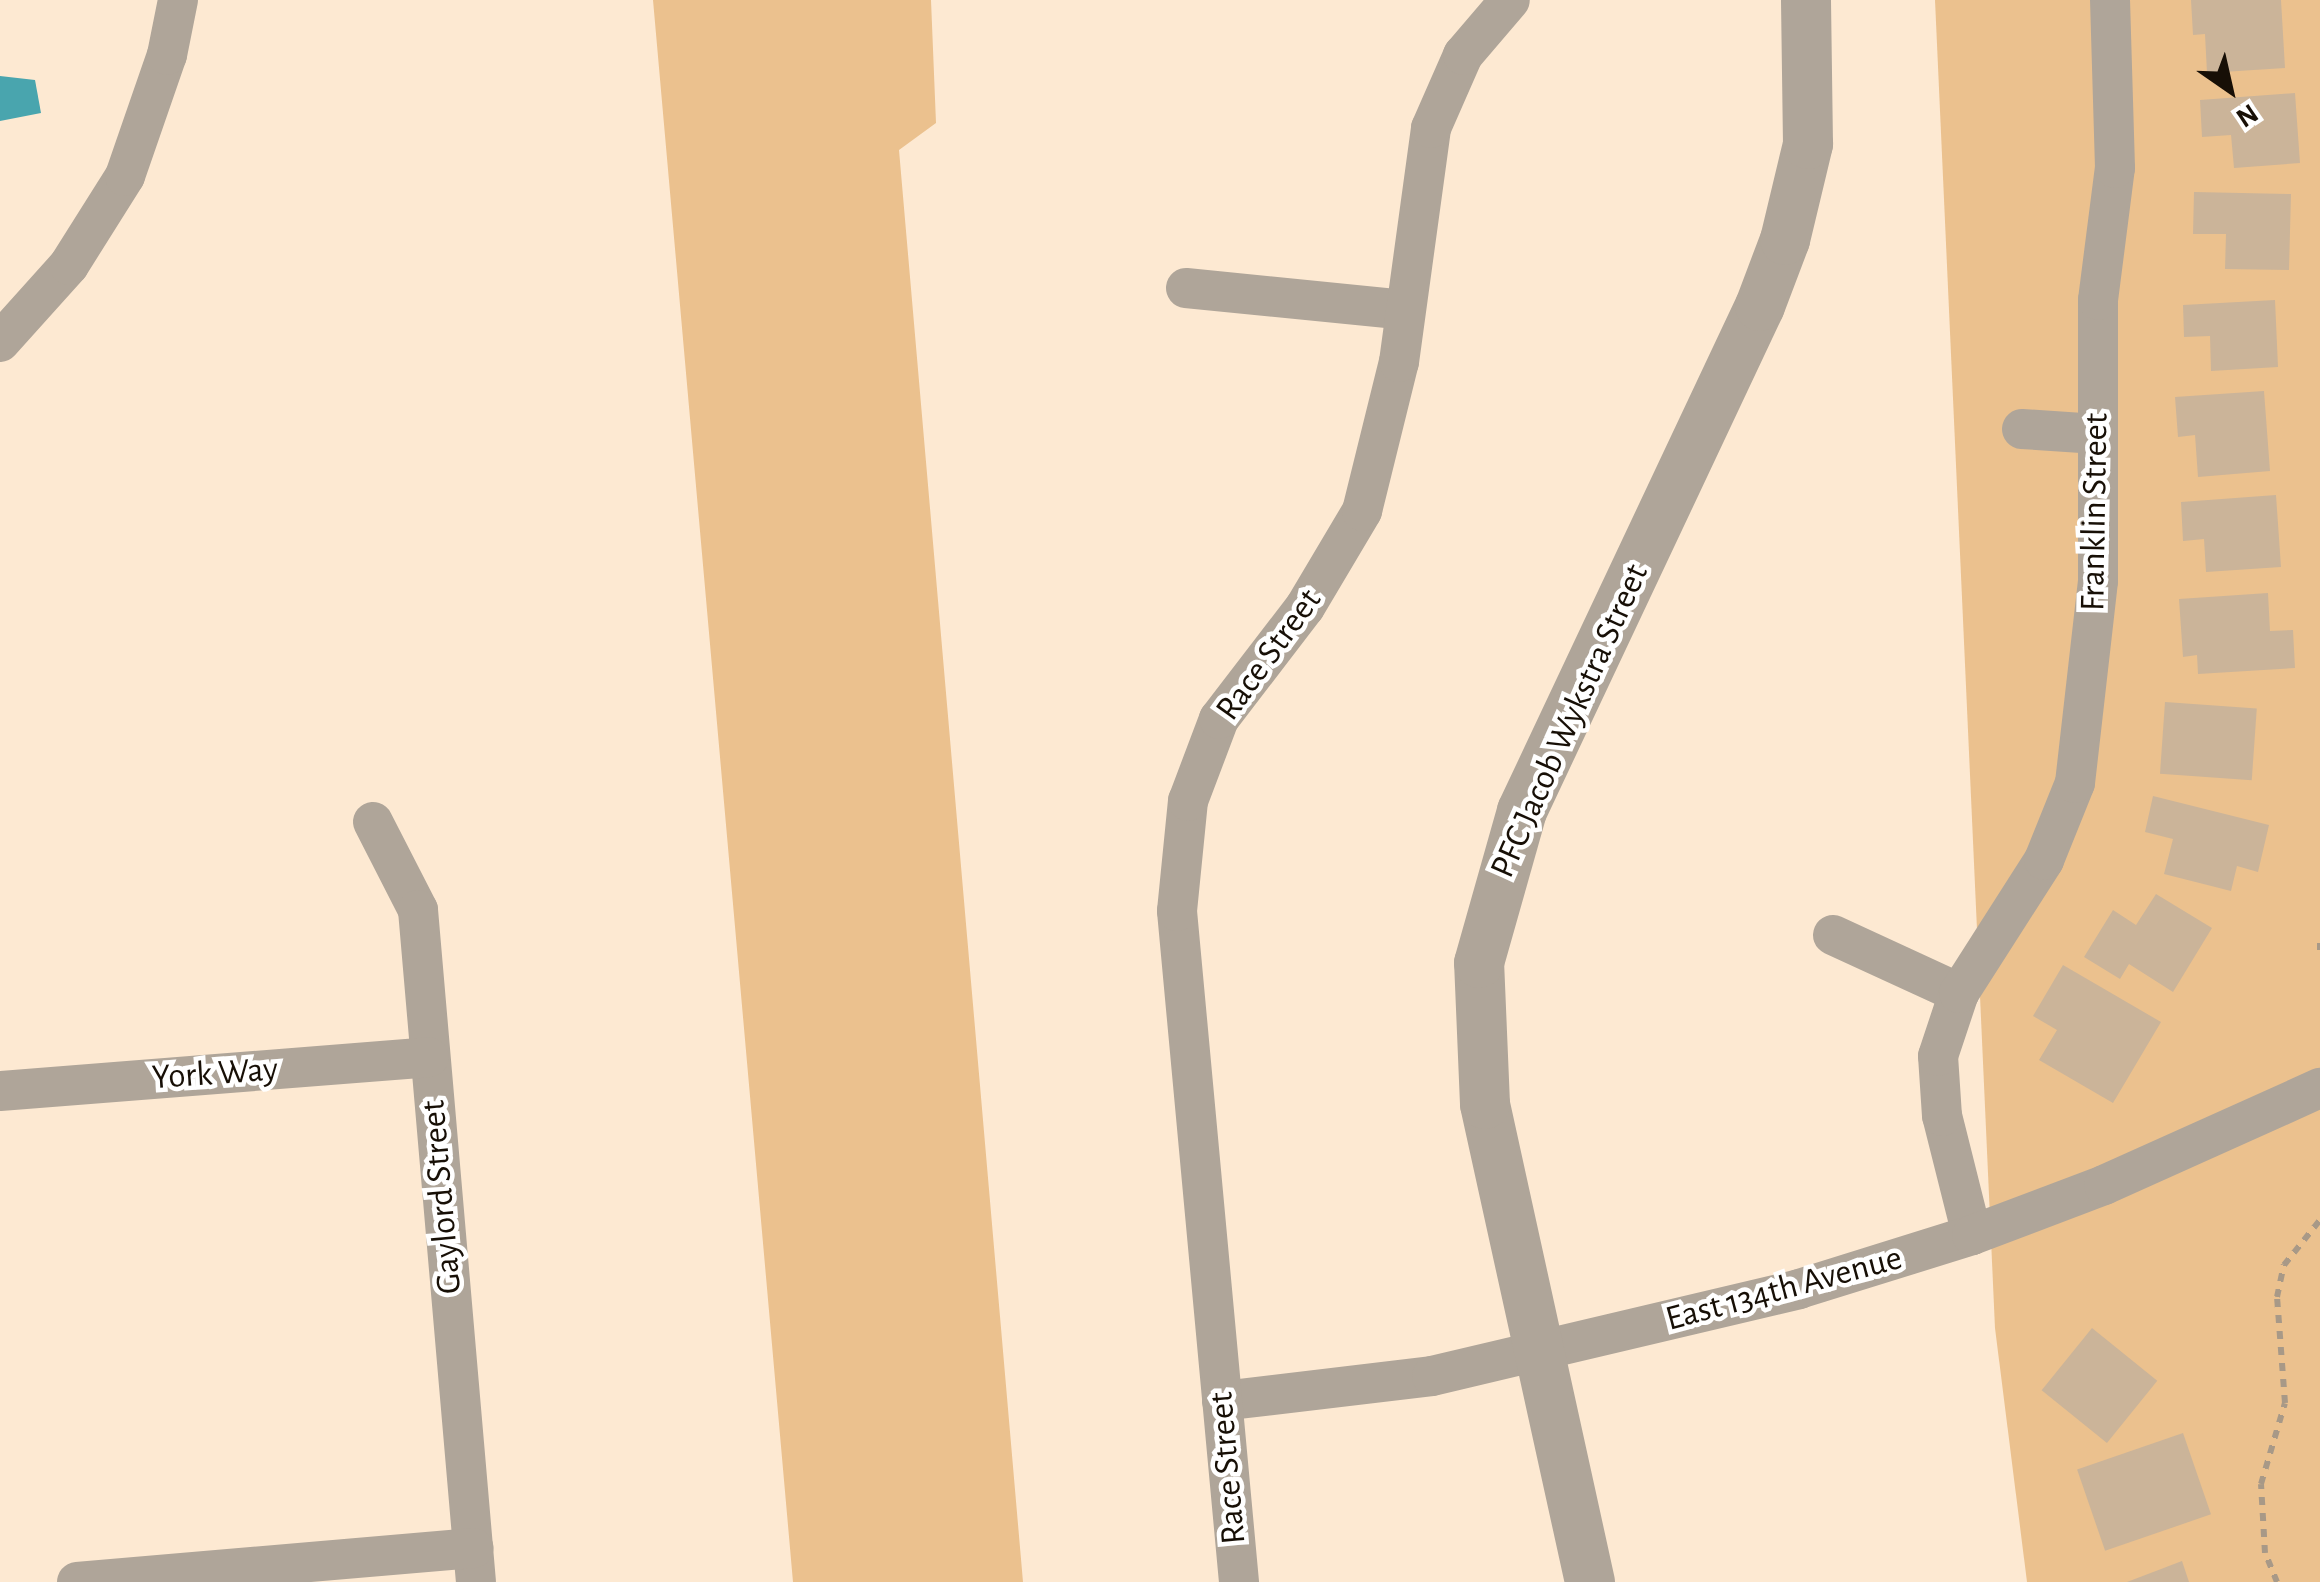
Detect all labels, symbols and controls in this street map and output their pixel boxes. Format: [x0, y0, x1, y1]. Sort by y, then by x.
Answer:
north arrow [2180, 40, 2280, 140]
text: N [2231, 98, 2263, 132]
street label: Franklin Street [2072, 413, 2118, 611]
street label: PFC Jacob Wykstra Street [1482, 558, 1658, 884]
street label: Race Street [1207, 581, 1331, 729]
street label: York Way [151, 1049, 279, 1099]
street label: Gaylord Street [413, 1098, 471, 1296]
street label: East 134th Avenue [1661, 1237, 1907, 1341]
street label: Race Street [1200, 1390, 1256, 1546]

